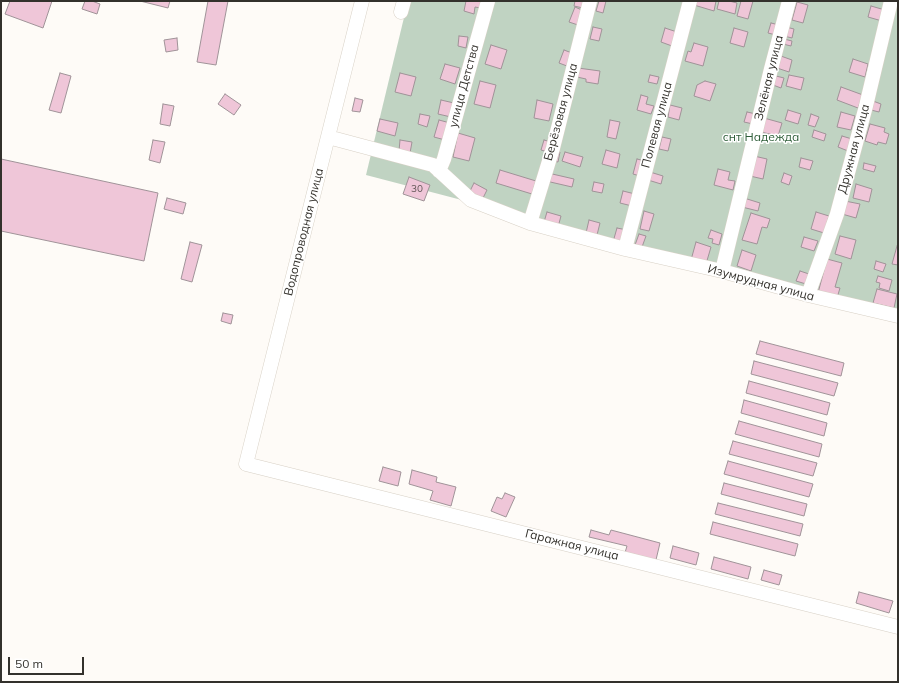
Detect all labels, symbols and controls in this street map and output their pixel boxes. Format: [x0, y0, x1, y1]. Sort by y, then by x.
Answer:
street label: Зелёная улица [751, 34, 787, 122]
street label: улица Детства [446, 43, 482, 129]
street label: Берёзовая улица [541, 62, 581, 162]
street label: Полевая улица [639, 80, 675, 170]
street label: Дружная улица [835, 103, 873, 195]
park label: снт Надежда [723, 130, 799, 144]
street label: Водопроводная улица [281, 167, 327, 297]
house number: 30 [411, 183, 423, 195]
street label: Изумрудная улица [706, 262, 816, 304]
street label: Гаражная улица [524, 526, 620, 564]
scale bar [10, 649, 86, 675]
text: 50 m [15, 656, 43, 671]

